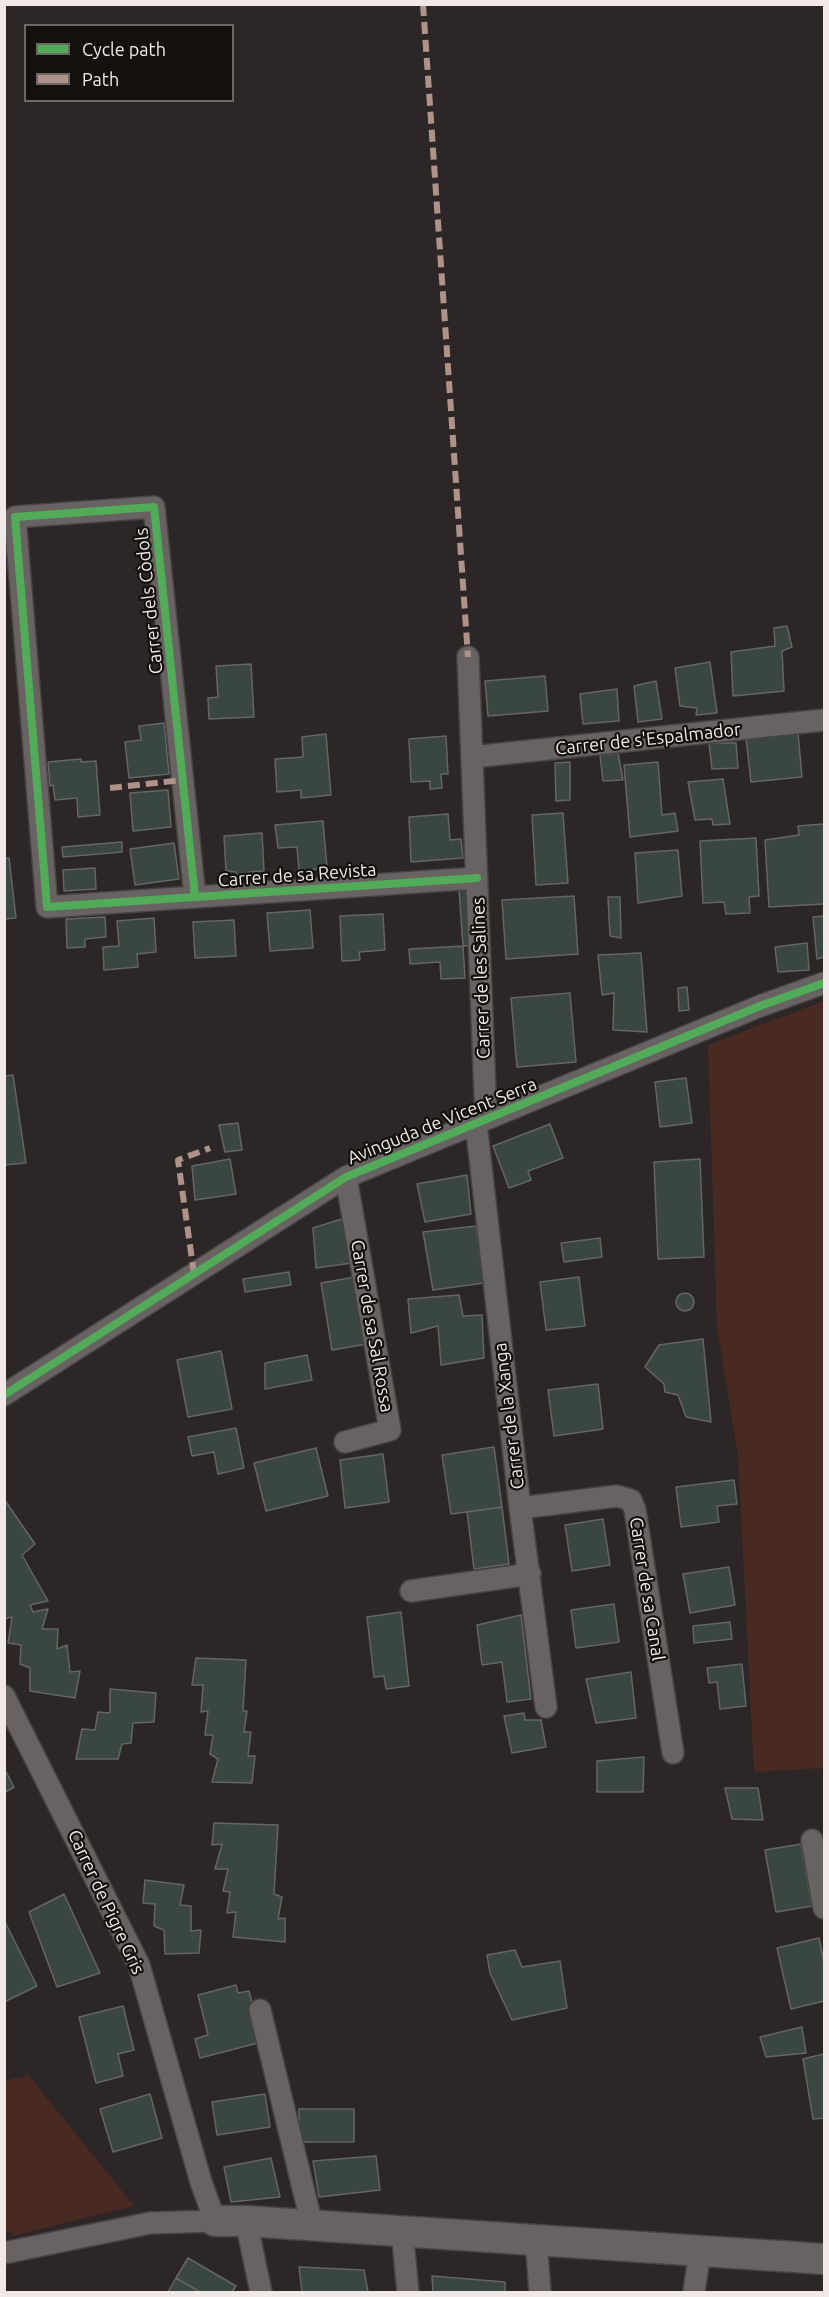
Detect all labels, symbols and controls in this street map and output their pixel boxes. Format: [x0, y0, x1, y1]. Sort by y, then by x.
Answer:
legend [24, 24, 234, 102]
text: Cycle path [82, 39, 166, 59]
text: Path [82, 69, 119, 89]
street label: Carrer dels Còdols [131, 527, 167, 675]
street label: Carrer de s'Espalmador [554, 719, 742, 759]
street label: Carrer de sa Revista [217, 859, 377, 891]
street label: Carrer de les Salines [467, 897, 495, 1059]
street label: Avinguda de Vicent Serra [344, 1073, 540, 1169]
street label: Carrer de sa Sal Rossa [346, 1238, 398, 1414]
street label: Carrer de la Xanga [489, 1341, 529, 1491]
street label: Carrer de sa Canal [625, 1516, 669, 1662]
street label: Carrer de Pigre Gris [63, 1826, 149, 1978]

